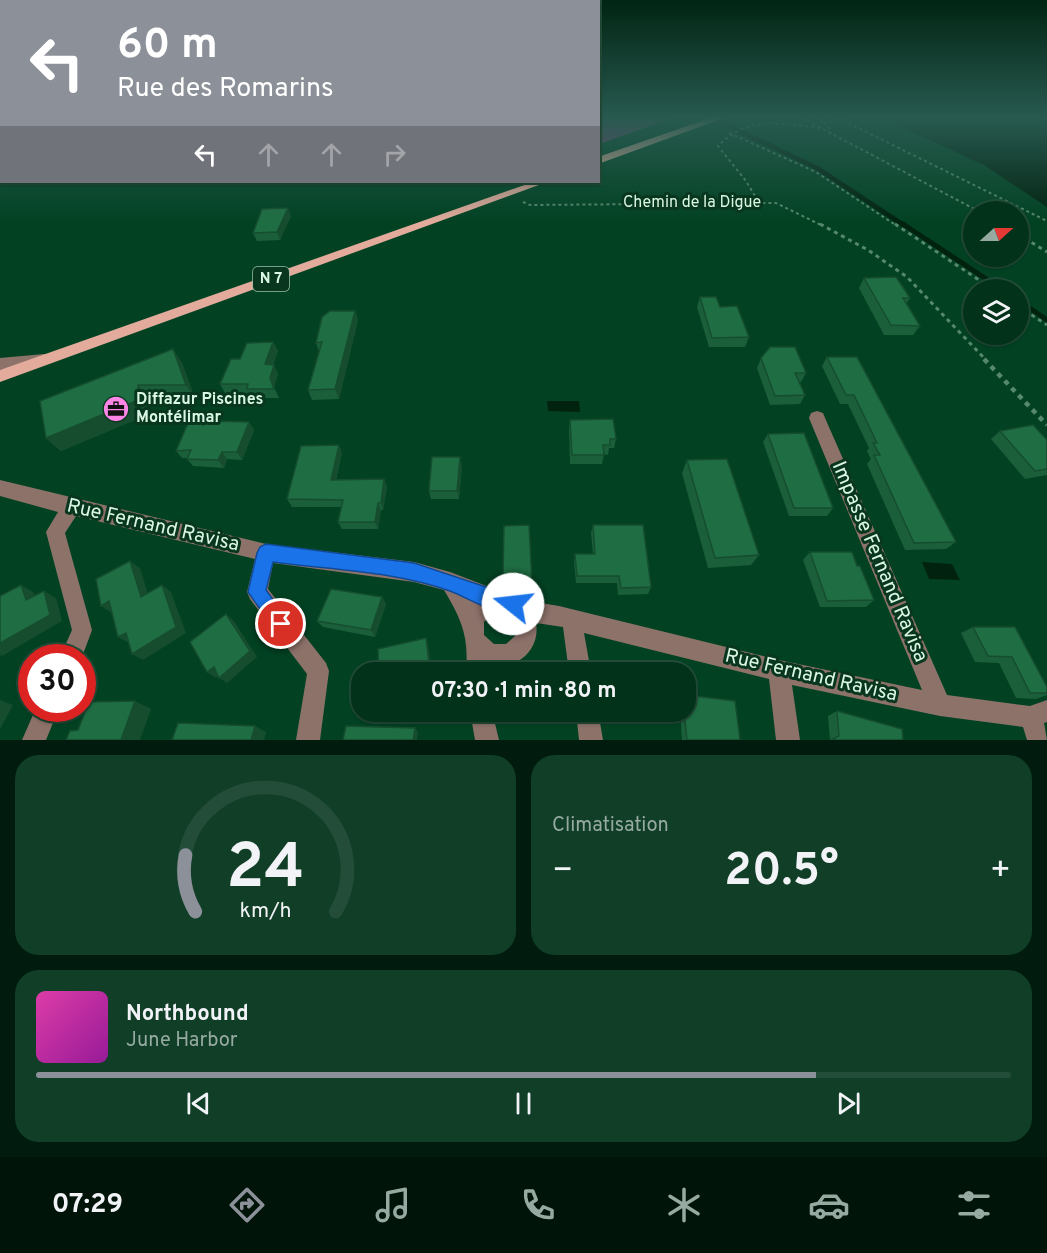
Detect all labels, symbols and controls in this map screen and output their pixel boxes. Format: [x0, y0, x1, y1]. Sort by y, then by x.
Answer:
text: 60 m [117, 20, 218, 73]
icon: left [18, 24, 96, 102]
text: Rue des Romarins [117, 72, 334, 106]
icon: left [189, 138, 222, 171]
icon: ahead [252, 138, 285, 171]
icon: ahead [315, 138, 348, 171]
icon: right [378, 138, 411, 171]
street label: Chemin de la Digue [623, 193, 761, 213]
north arrow [963, 201, 1029, 267]
map controls [963, 201, 1029, 345]
road number: N 7 [253, 267, 289, 291]
button: layers [963, 279, 1029, 345]
place label: Diffazur Piscines Montélimar [136, 390, 263, 428]
office icon: Diffazur Piscines Montélimar [101, 394, 131, 424]
street label: Impasse Fernand Ravisa [825, 458, 933, 666]
street label: Rue Fernand Ravisa [64, 494, 242, 558]
position arrow [481, 572, 545, 636]
pin [255, 598, 306, 649]
icon: arrive [264, 607, 297, 640]
speed limit sign: 30 [18, 644, 96, 722]
street label: Rue Fernand Ravisa [722, 644, 900, 708]
text: 07:30 · 1 min · 80 m [430, 678, 617, 705]
text: Climatisation [552, 813, 669, 839]
text: 24 [226, 831, 305, 910]
text: 20.5° [724, 844, 839, 901]
text: − [552, 851, 573, 893]
text: + [990, 851, 1011, 893]
text: km/h [239, 898, 292, 925]
text: Northbound [126, 1001, 249, 1028]
text: June Harbor [126, 1028, 238, 1054]
icon: previous [182, 1087, 215, 1120]
icon: pause [507, 1087, 540, 1120]
icon: next [832, 1087, 865, 1120]
icon: directions [226, 1184, 268, 1226]
icon: music [372, 1184, 414, 1226]
icon: phone [517, 1184, 559, 1226]
icon: climate [663, 1184, 705, 1226]
icon: car [808, 1184, 850, 1226]
icon: filters [953, 1184, 995, 1226]
text: 07:29 [52, 1188, 123, 1222]

